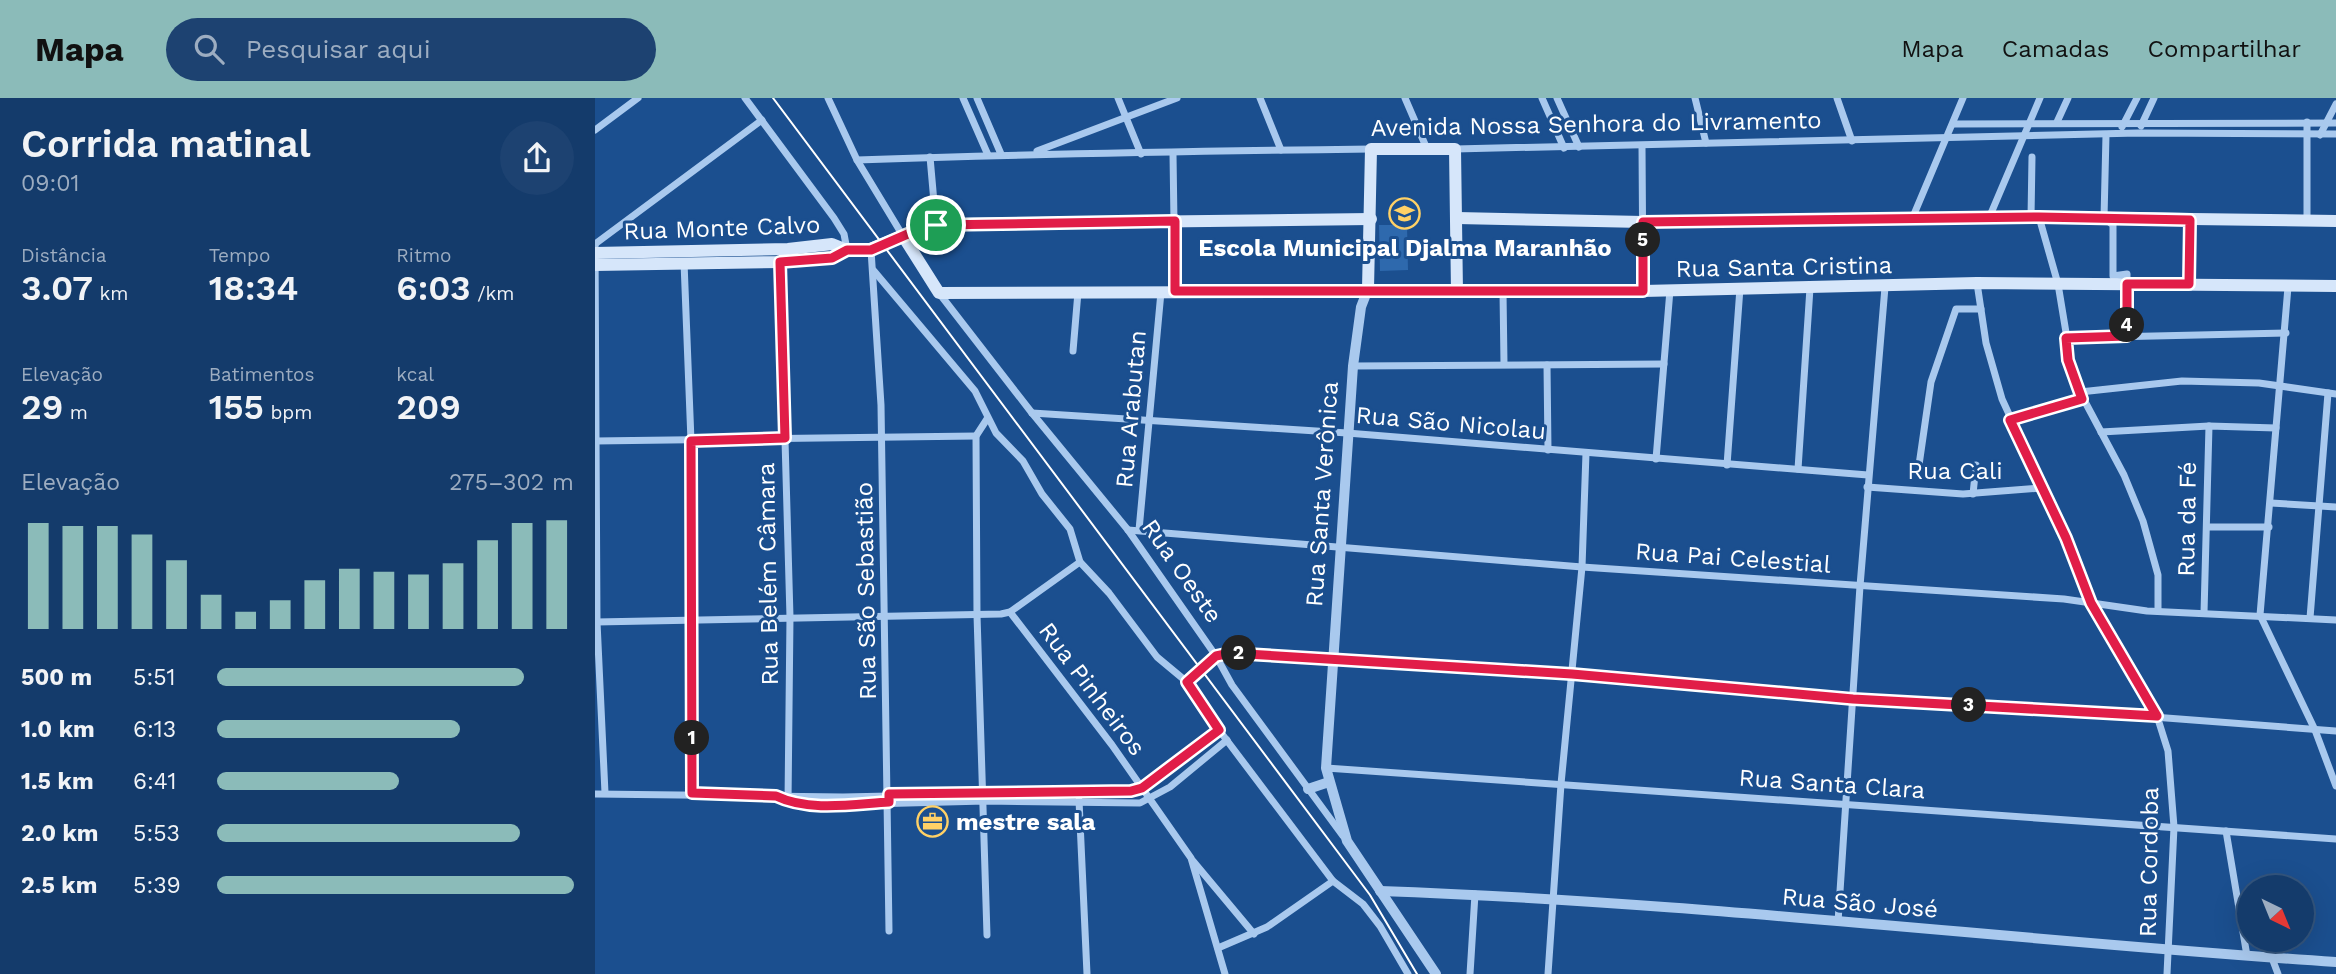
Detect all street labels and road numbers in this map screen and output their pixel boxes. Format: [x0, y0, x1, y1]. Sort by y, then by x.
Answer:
street label: Avenida Nossa Senhora do Livramento [1370, 106, 1822, 142]
street label: Rua Monte Calvo [623, 211, 821, 245]
street label: Rua Santa Cristina [1675, 251, 1893, 283]
street label: Rua Arabutan [1110, 329, 1152, 489]
street label: Rua Santa Verônica [1300, 380, 1344, 608]
street label: Rua São Nicolau [1355, 401, 1547, 445]
street label: Rua Cali [1907, 457, 2003, 485]
street label: Rua da Fé [2172, 461, 2202, 577]
street label: Rua Belém Câmara [752, 462, 784, 686]
street label: Rua São Sebastião [850, 482, 882, 700]
street label: Rua Oeste [1136, 514, 1228, 628]
street label: Rua Pai Celestial [1634, 537, 1832, 579]
street label: Rua Pinheiros [1033, 617, 1151, 761]
street label: Rua Santa Clara [1738, 764, 1926, 804]
street label: Rua Cordoba [2134, 787, 2164, 937]
street label: Rua São José [1781, 882, 1939, 924]

